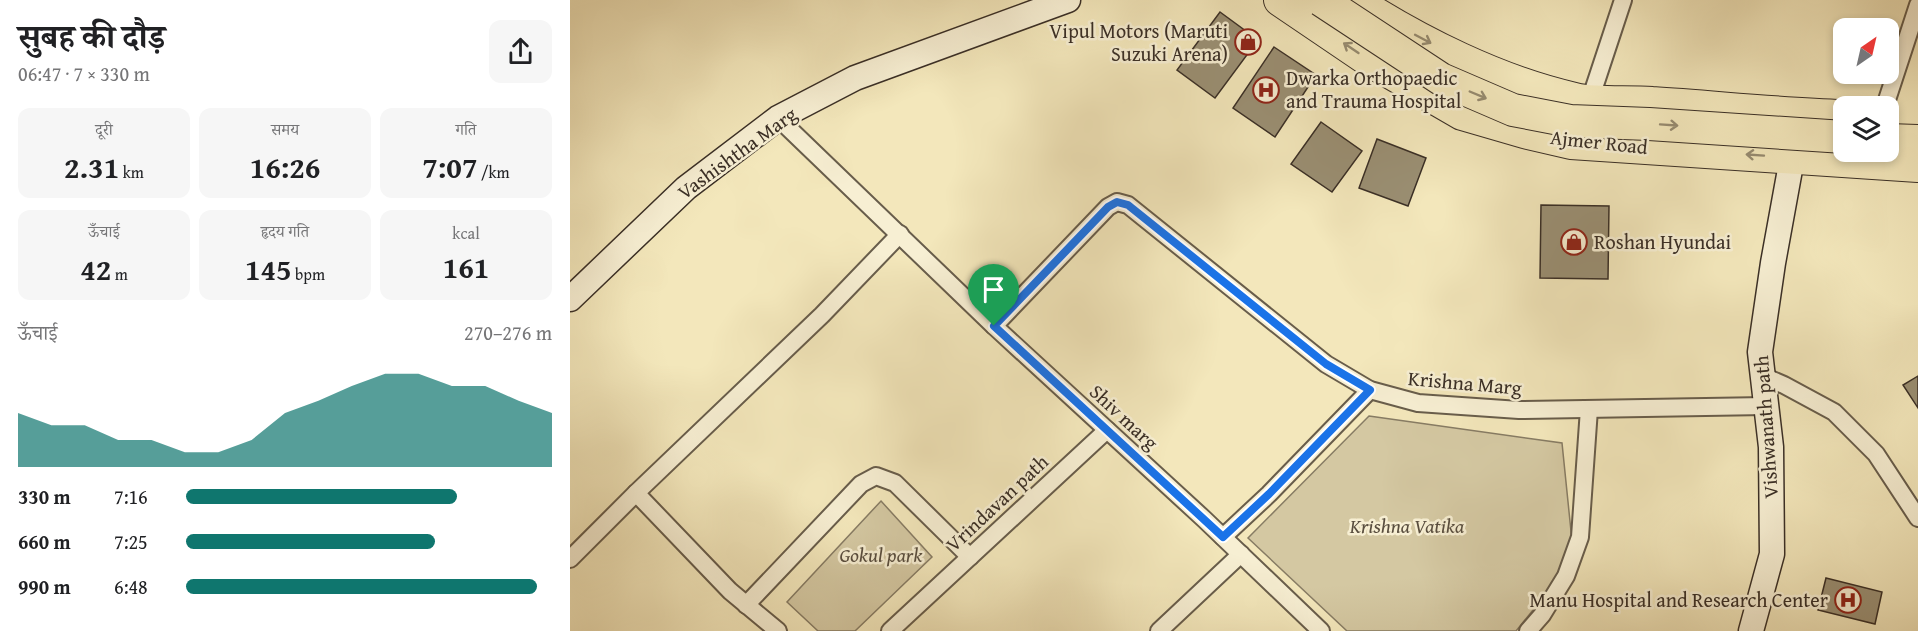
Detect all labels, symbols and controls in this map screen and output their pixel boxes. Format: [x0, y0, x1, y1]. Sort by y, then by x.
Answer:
text: सुबह की दौड़ [18, 12, 165, 60]
place label: Vipul Motors (Maruti Suzuki Arena) [1049, 16, 1228, 68]
north arrow [1833, 18, 1899, 84]
map controls [1833, 18, 1899, 162]
button: share [489, 20, 552, 83]
shop icon: Vipul Motors (Maruti Suzuki Arena) [1233, 27, 1263, 57]
one-way arrow [1414, 34, 1432, 46]
one-way arrow [1344, 42, 1360, 54]
text: 06:47 · 7 × 330 m [18, 59, 150, 88]
place label: Dwarka Orthopaedic and Trauma Hospital [1286, 63, 1462, 115]
hospital icon: Dwarka Orthopaedic and Trauma Hospital [1251, 75, 1281, 105]
one-way arrow [1468, 90, 1487, 101]
button: layers [1833, 96, 1899, 162]
street label: Vashishtha Marg [671, 99, 803, 206]
text: दूरी [95, 117, 113, 141]
text: समय [271, 117, 299, 141]
text: गति [456, 117, 476, 141]
one-way arrow [1658, 120, 1678, 131]
street label: Ajmer Road [1549, 122, 1649, 161]
text: 2.31 [64, 145, 119, 189]
text: 16:26 [250, 145, 320, 189]
text: 7:07 [422, 145, 477, 189]
one-way arrow [1745, 149, 1765, 160]
text: km [119, 160, 144, 184]
text: /km [477, 160, 510, 184]
text: ऊँचाई [88, 219, 120, 243]
text: हृदय गति [261, 219, 309, 243]
text: kcal [452, 221, 480, 245]
shop icon: Roshan Hyundai [1559, 227, 1589, 257]
place label: Roshan Hyundai [1594, 227, 1731, 256]
text: 161 [443, 245, 489, 289]
text: 42 [80, 247, 111, 291]
text: 145 [245, 247, 292, 291]
text: m [111, 262, 128, 286]
text: bpm [292, 262, 325, 286]
pin [968, 264, 1019, 326]
icon: arrive [977, 273, 1010, 306]
text: ऊँचाई [18, 318, 57, 347]
text: 270–276 m [464, 318, 552, 347]
street label: Vishwanath path [1746, 355, 1785, 499]
street label: Krishna Marg [1407, 363, 1523, 402]
street label: Shiv marg [1083, 377, 1165, 456]
street label: Vrindavan path [939, 447, 1055, 558]
text: 330 m [18, 482, 71, 511]
text: 7:16 [114, 482, 148, 511]
park label: Krishna Vatika [1349, 511, 1465, 540]
text: 660 m [18, 527, 71, 556]
text: 7:25 [114, 527, 148, 556]
park label: Gokul park [840, 540, 923, 569]
text: 990 m [18, 572, 71, 601]
text: 6:48 [114, 572, 148, 601]
place label: Manu Hospital and Research Center [1530, 585, 1828, 614]
hospital icon: Manu Hospital and Research Center [1833, 585, 1863, 615]

